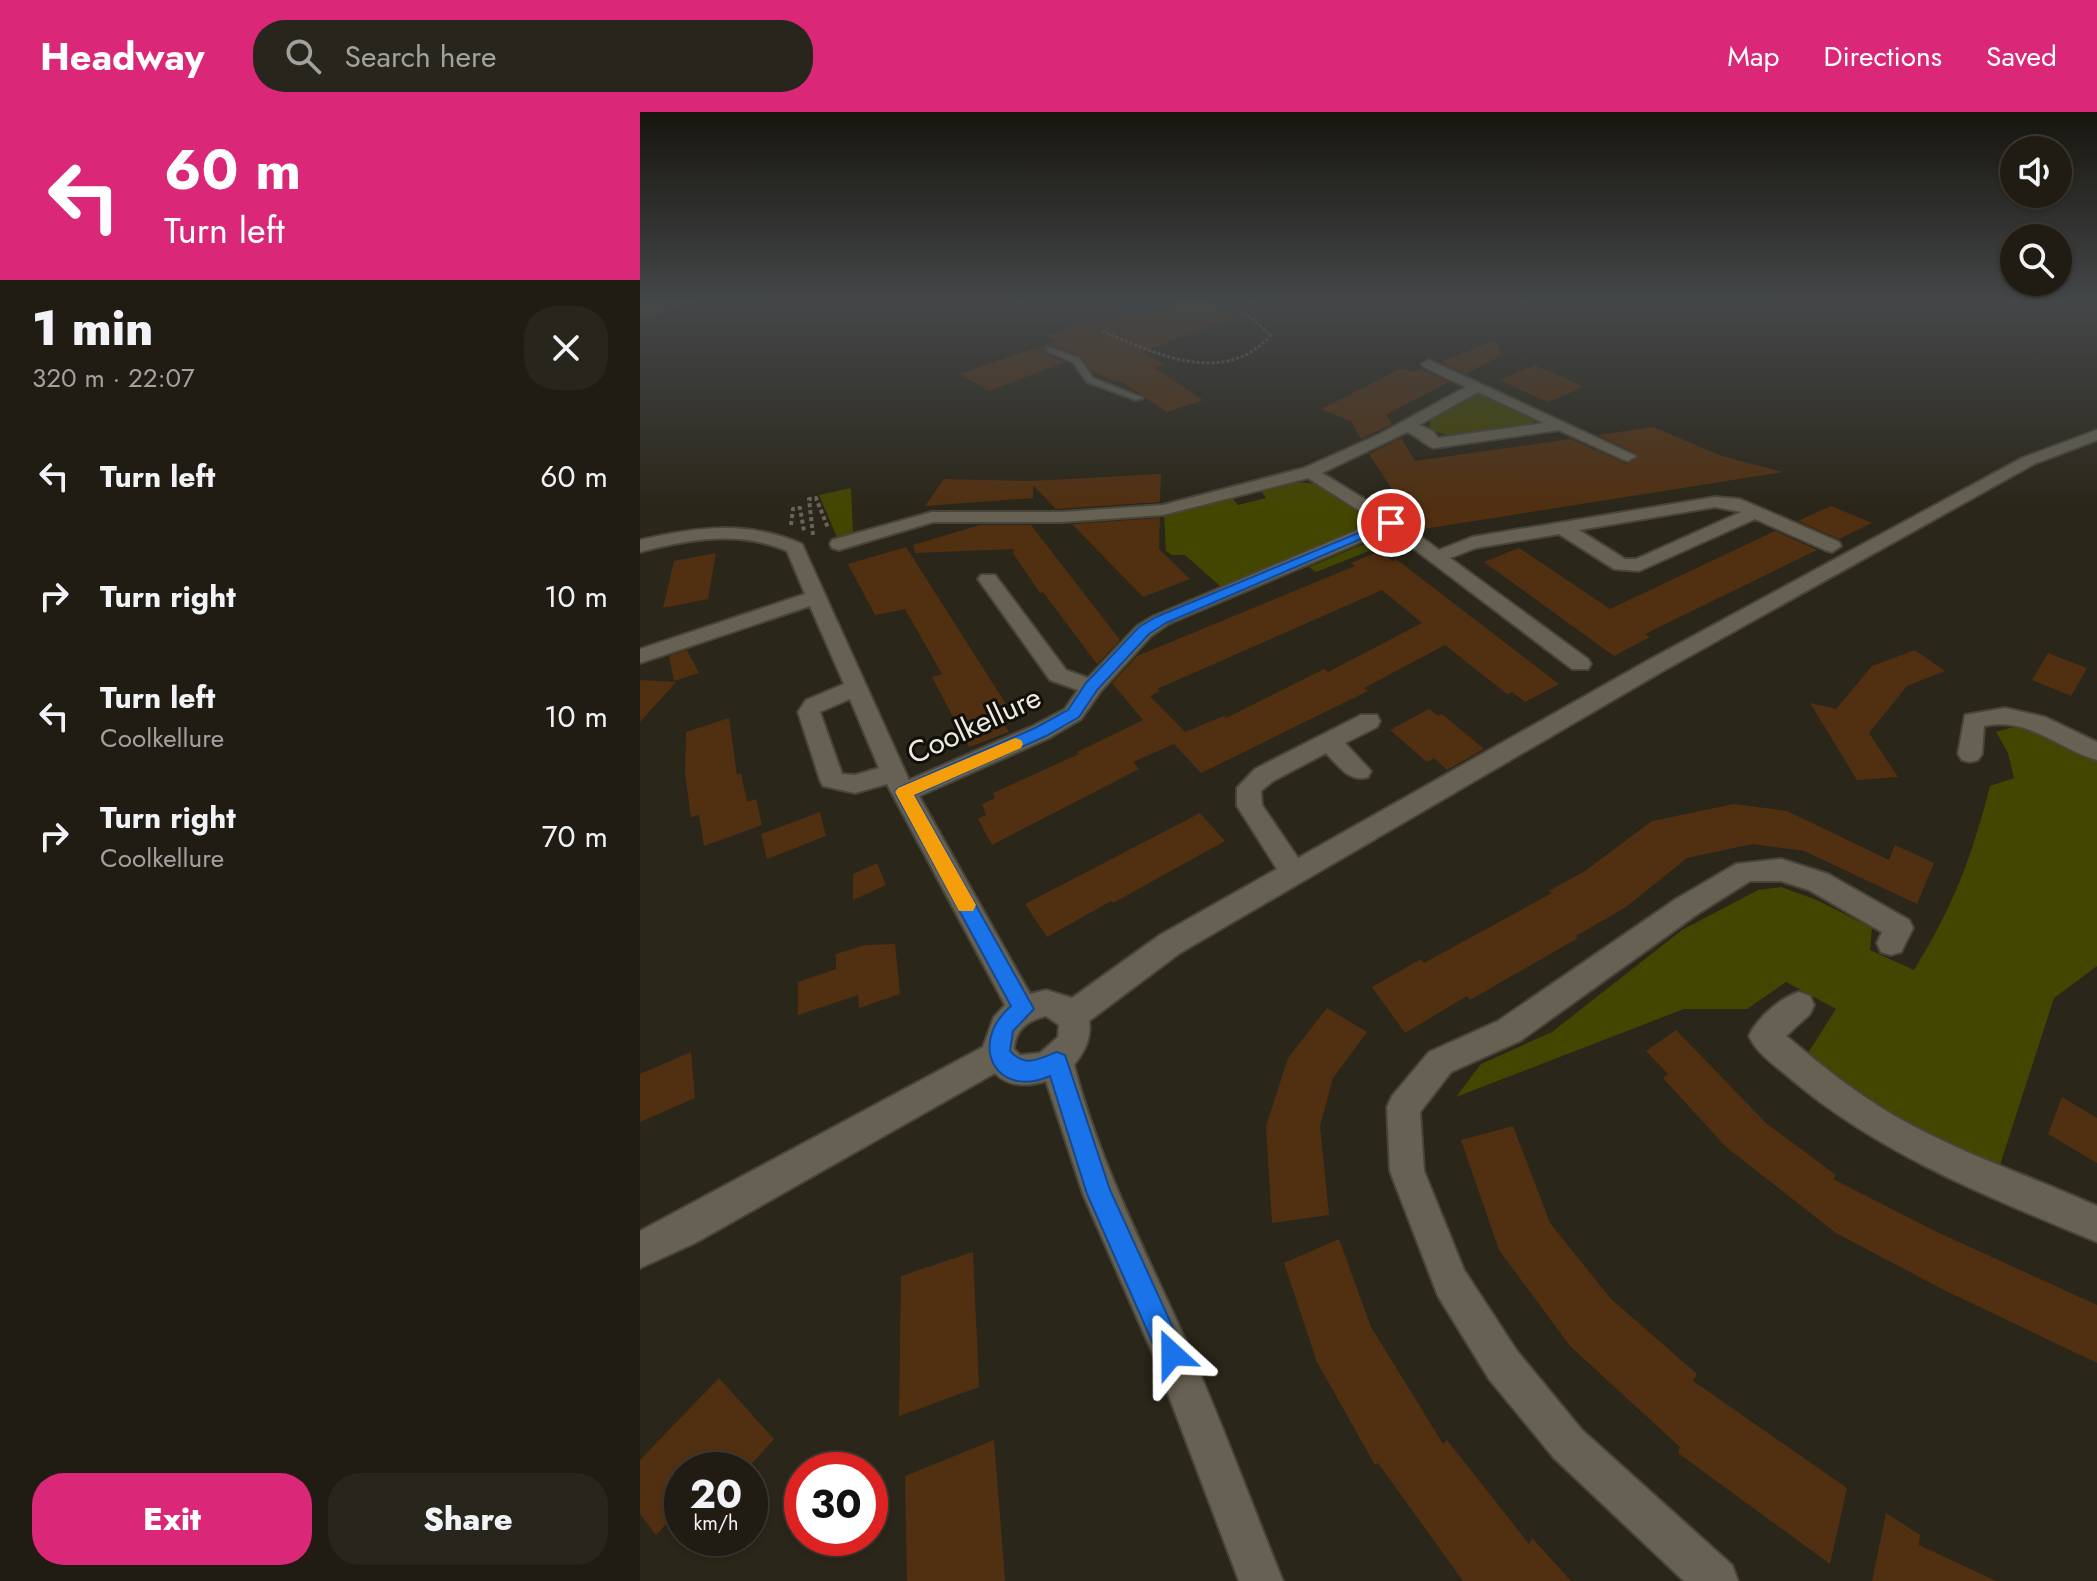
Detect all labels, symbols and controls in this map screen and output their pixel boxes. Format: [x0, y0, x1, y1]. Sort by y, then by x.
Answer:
search box [253, 20, 813, 92]
text: Headway [40, 29, 205, 84]
icon: search [281, 34, 325, 78]
text: Search here [345, 35, 496, 78]
text: Map [1727, 36, 1779, 77]
text: Directions [1823, 36, 1942, 77]
text: Saved [1986, 36, 2057, 77]
text: 60 m [164, 129, 301, 210]
map controls [2000, 136, 2072, 296]
button: sound [2000, 136, 2072, 208]
icon: left [32, 144, 136, 248]
text: Turn left [164, 204, 285, 256]
button: search [2000, 224, 2072, 296]
text: 1 min [32, 294, 153, 363]
button: close [524, 306, 608, 390]
text: 320 m · 22:07 [32, 359, 195, 397]
icon: left [32, 454, 76, 498]
text: Turn left [100, 455, 215, 498]
text: 60 m [540, 455, 608, 498]
pin [1357, 489, 1425, 557]
icon: arrive [1369, 501, 1413, 545]
icon: right [32, 574, 76, 618]
text: Turn right [100, 575, 236, 618]
text: 10 m [544, 575, 608, 618]
street label: Coolkellure [900, 675, 1048, 775]
text: Turn left [100, 676, 215, 719]
icon: left [32, 694, 76, 738]
text: 10 m [544, 695, 608, 738]
text: Coolkellure [100, 719, 224, 757]
text: Turn right [100, 796, 236, 839]
icon: right [32, 814, 76, 858]
text: 70 m [542, 815, 608, 858]
text: Coolkellure [100, 839, 224, 877]
position arrow [1130, 1312, 1214, 1396]
speed limit sign: 30 [784, 1452, 888, 1556]
text: 20 [690, 1465, 742, 1523]
button: Exit [32, 1473, 312, 1565]
button: Share [328, 1473, 608, 1565]
text: km/h [693, 1509, 739, 1538]

